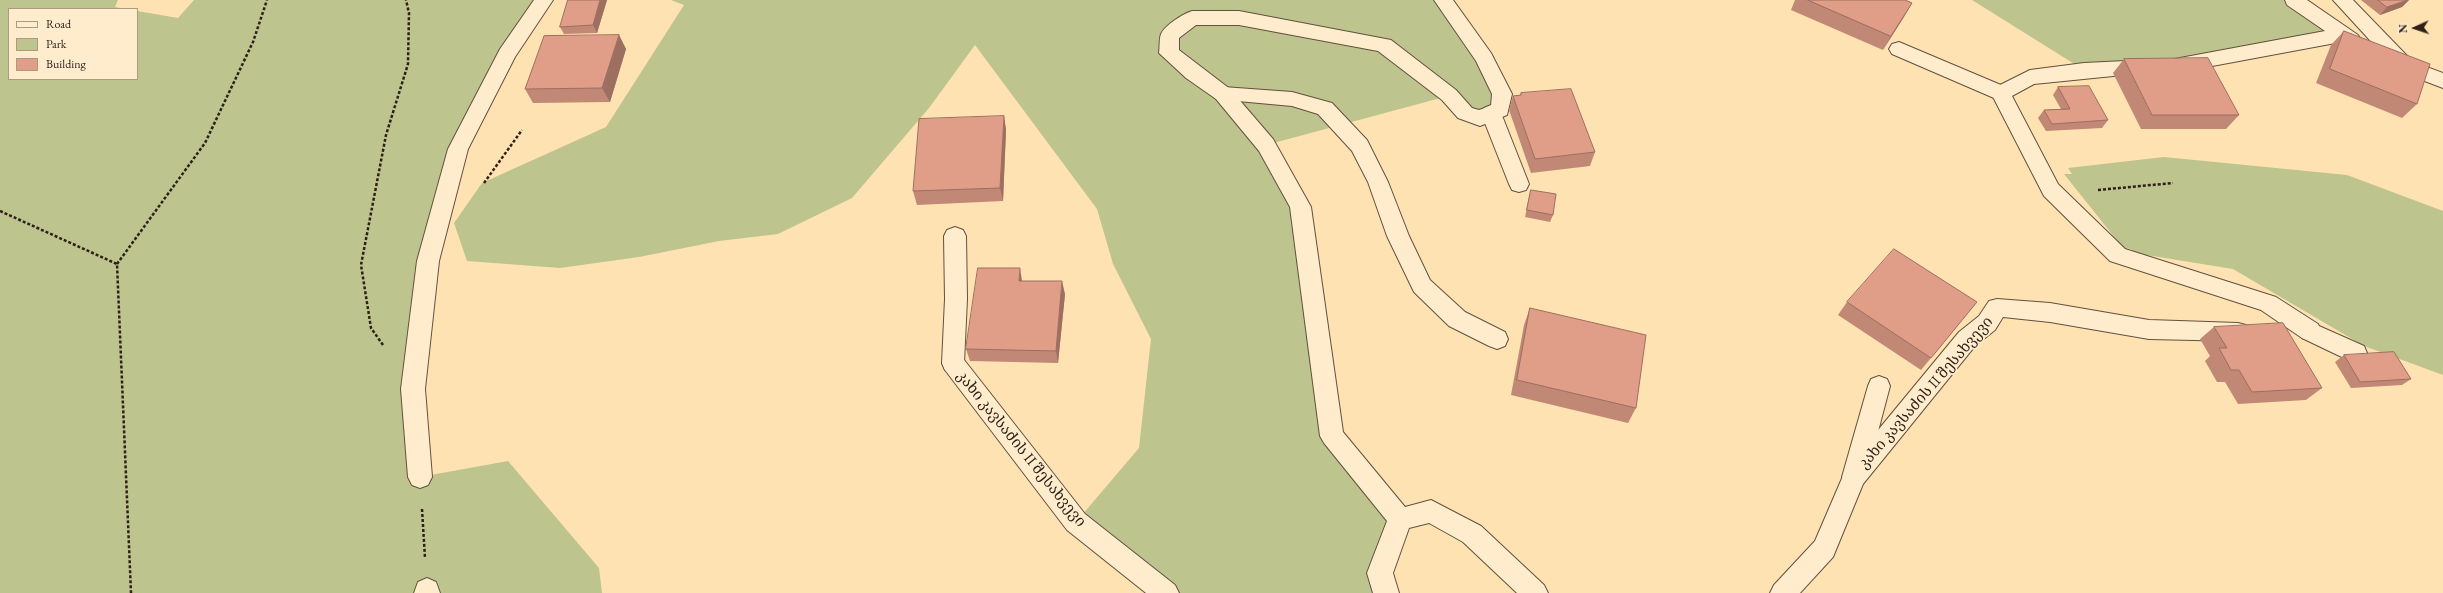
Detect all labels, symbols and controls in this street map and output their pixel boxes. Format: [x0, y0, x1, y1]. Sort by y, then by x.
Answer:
legend [8, 8, 138, 80]
north arrow [2395, 8, 2435, 48]
text: Road [46, 16, 71, 32]
text: N [2396, 24, 2410, 33]
text: Park [46, 36, 66, 52]
text: Building [46, 56, 86, 72]
street label: კახი კავსაძის II შესახვევი [1855, 313, 1997, 473]
street label: კახი კავსაძის II შესახვევი [952, 367, 1090, 531]

